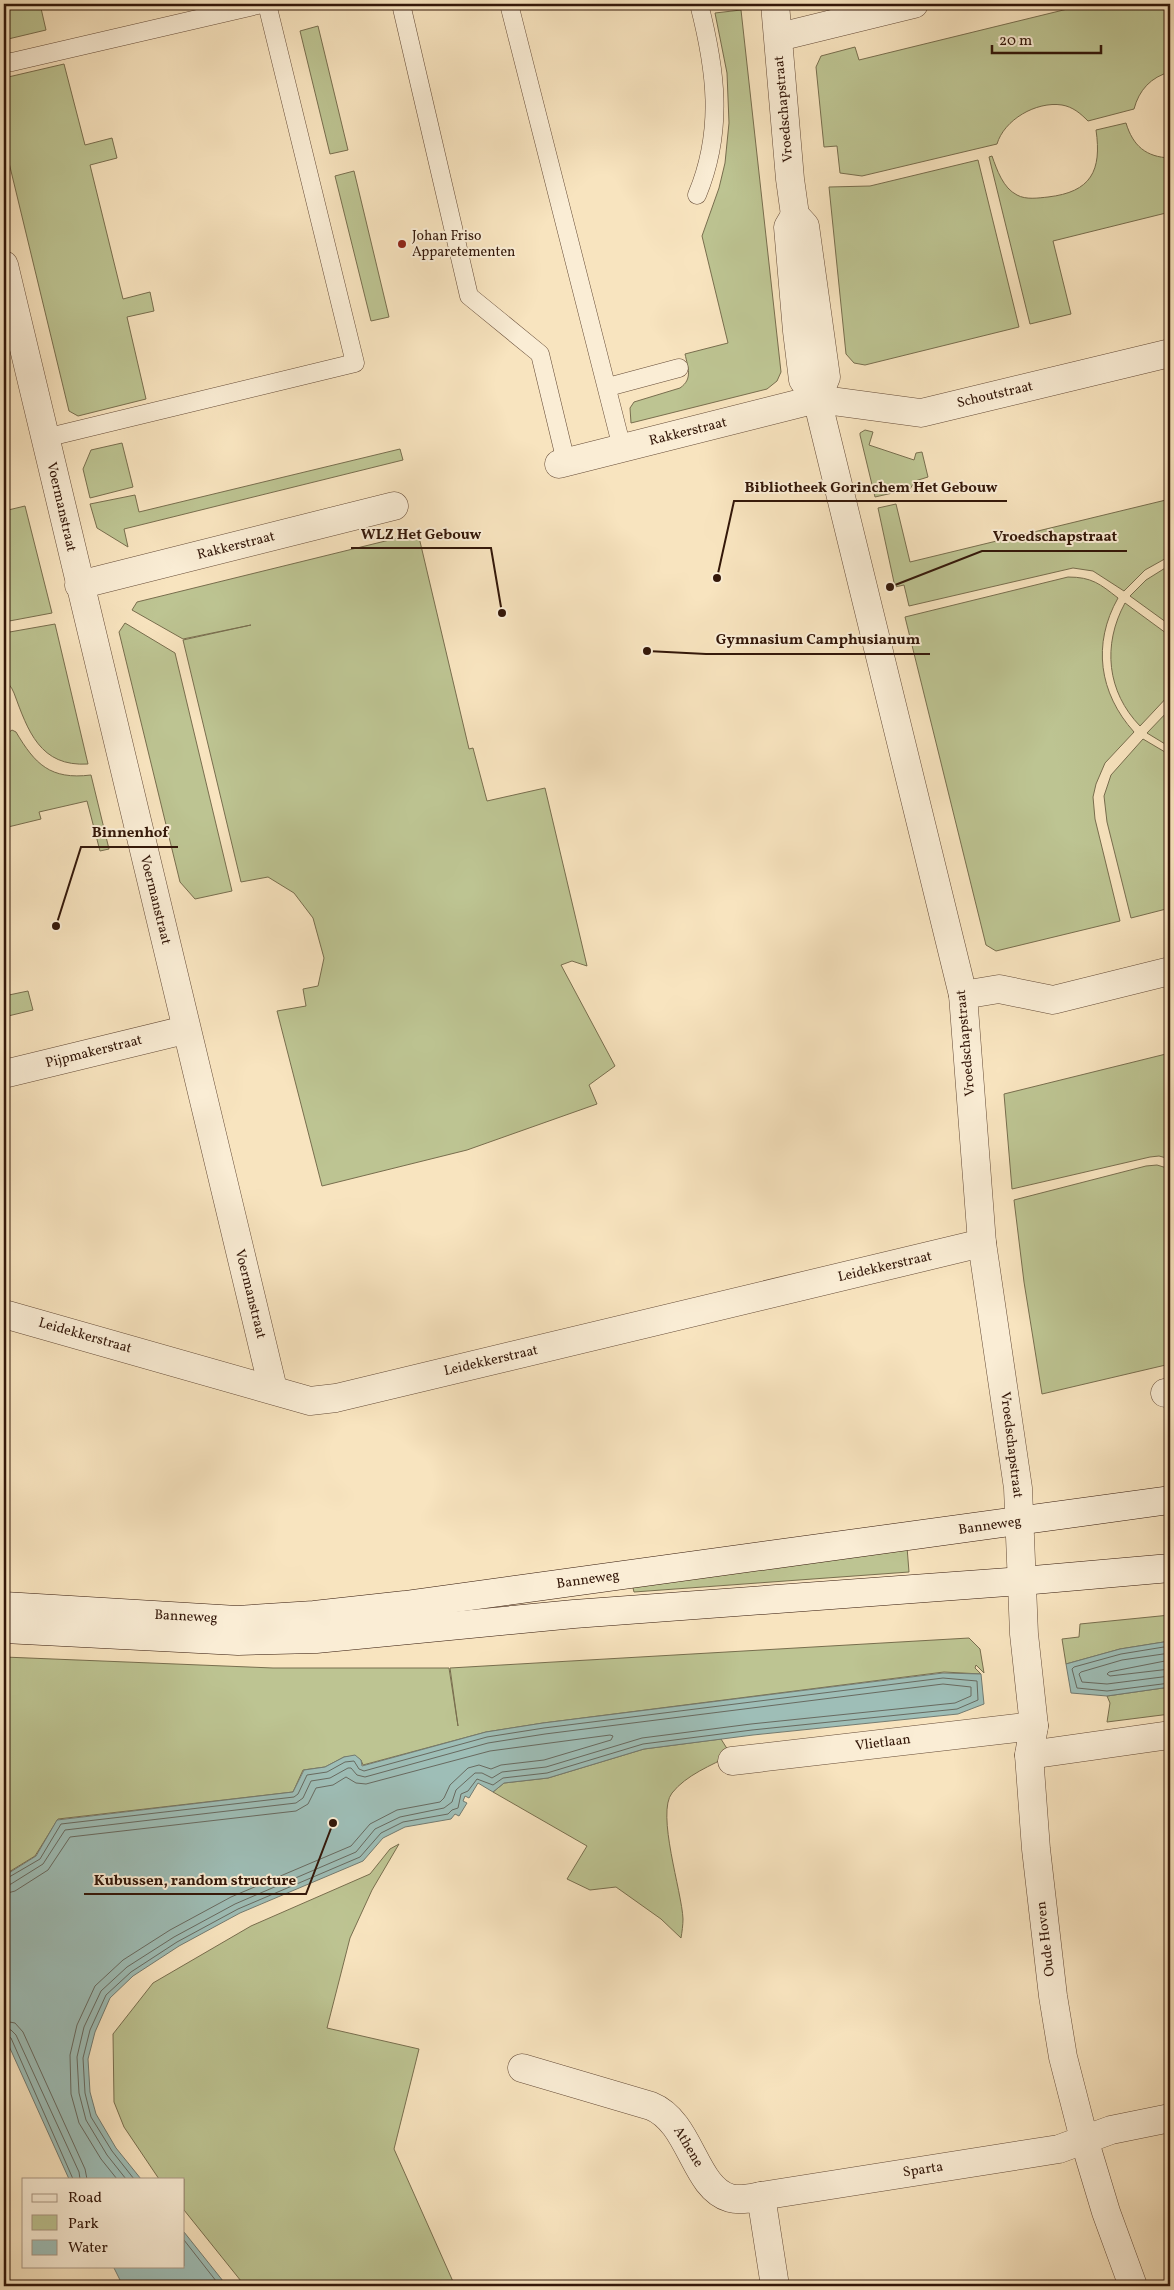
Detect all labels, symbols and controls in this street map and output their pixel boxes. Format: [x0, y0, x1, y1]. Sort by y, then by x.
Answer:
scale bar [992, 22, 1100, 54]
text: 20 m [999, 31, 1032, 52]
street label: Vroedschapstraat [770, 55, 798, 163]
place label: Johan Friso Apparetementen [412, 227, 515, 262]
marker: Johan Friso Apparetementen [396, 238, 408, 250]
street label: Schoutstraat [955, 377, 1035, 413]
street label: Rakkerstraat [647, 413, 729, 451]
street label: Voermanstraat [41, 460, 81, 554]
callout: Bibliotheek Gorinchem Het Gebouw [734, 471, 1007, 501]
text: Bibliotheek Gorinchem Het Gebouw [745, 478, 998, 499]
callout: WLZ Het Gebouw [351, 518, 491, 548]
callout: Vroedschapstraat [982, 521, 1127, 551]
text: WLZ Het Gebouw [361, 525, 481, 546]
street label: Rakkerstraat [195, 527, 277, 565]
text: Vroedschapstraat [993, 527, 1118, 548]
callout: Gymnasium Camphusianum [706, 624, 930, 654]
text: Gymnasium Camphusianum [716, 630, 921, 651]
callout: Binnenhof [81, 817, 178, 847]
text: Binnenhof [92, 823, 169, 844]
street label: Voermanstraat [135, 853, 175, 947]
street label: Vroedschapstraat [952, 989, 980, 1097]
street label: Pijpmakerstraat [44, 1031, 144, 1073]
street label: Voermanstraat [230, 1247, 270, 1341]
street label: Leidekkerstraat [836, 1247, 934, 1287]
street label: Leidekkerstraat [36, 1314, 134, 1358]
street label: Leidekkerstraat [442, 1341, 540, 1381]
street label: Vroedschapstraat [995, 1391, 1027, 1499]
street label: Banneweg [957, 1512, 1023, 1540]
street label: Banneweg [555, 1566, 621, 1594]
street label: Banneweg [154, 1606, 218, 1628]
street label: Vlietlaan [854, 1730, 912, 1756]
callout: Kubussen, random structure [84, 1864, 306, 1894]
text: Kubussen, random structure [94, 1871, 296, 1892]
street label: Oude Hoven [1032, 1900, 1060, 1978]
street label: Athene [668, 2123, 708, 2171]
street label: Sparta [902, 2157, 944, 2183]
legend [22, 2178, 185, 2268]
text: Road [68, 2188, 102, 2209]
text: Park [68, 2214, 99, 2235]
text: Water [68, 2238, 108, 2259]

